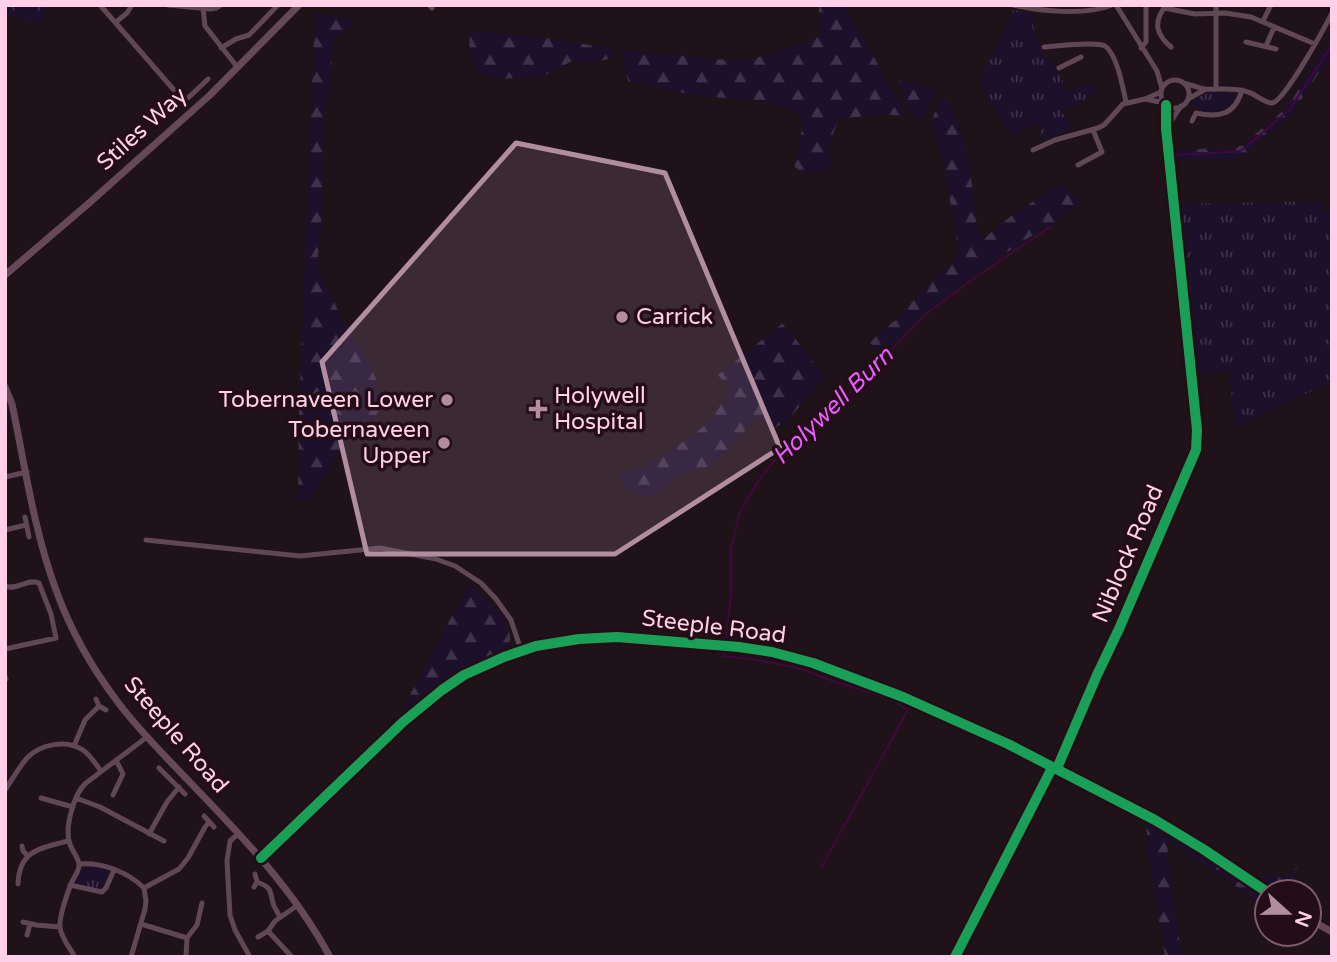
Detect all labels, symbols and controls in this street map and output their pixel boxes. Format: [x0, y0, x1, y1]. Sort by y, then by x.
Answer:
street label: Stiles Way [91, 81, 193, 177]
place label: Carrick [636, 303, 713, 331]
marker: Carrick [614, 309, 630, 325]
water label: Holywell Burn [767, 340, 900, 471]
place label: Holywell Hospital [554, 382, 646, 436]
place label: Tobernaveen Lower [218, 386, 433, 414]
marker: Tobernaveen Lower [439, 392, 455, 408]
marker: Holywell Hospital [528, 399, 548, 419]
place label: Tobernaveen Upper [288, 416, 430, 470]
marker: Tobernaveen Upper [436, 435, 452, 451]
street label: Niblock Road [1086, 481, 1170, 627]
street label: Steeple Road [640, 604, 788, 650]
street label: Steeple Road [118, 671, 234, 799]
north arrow [1253, 878, 1323, 948]
text: N [1290, 908, 1316, 930]

